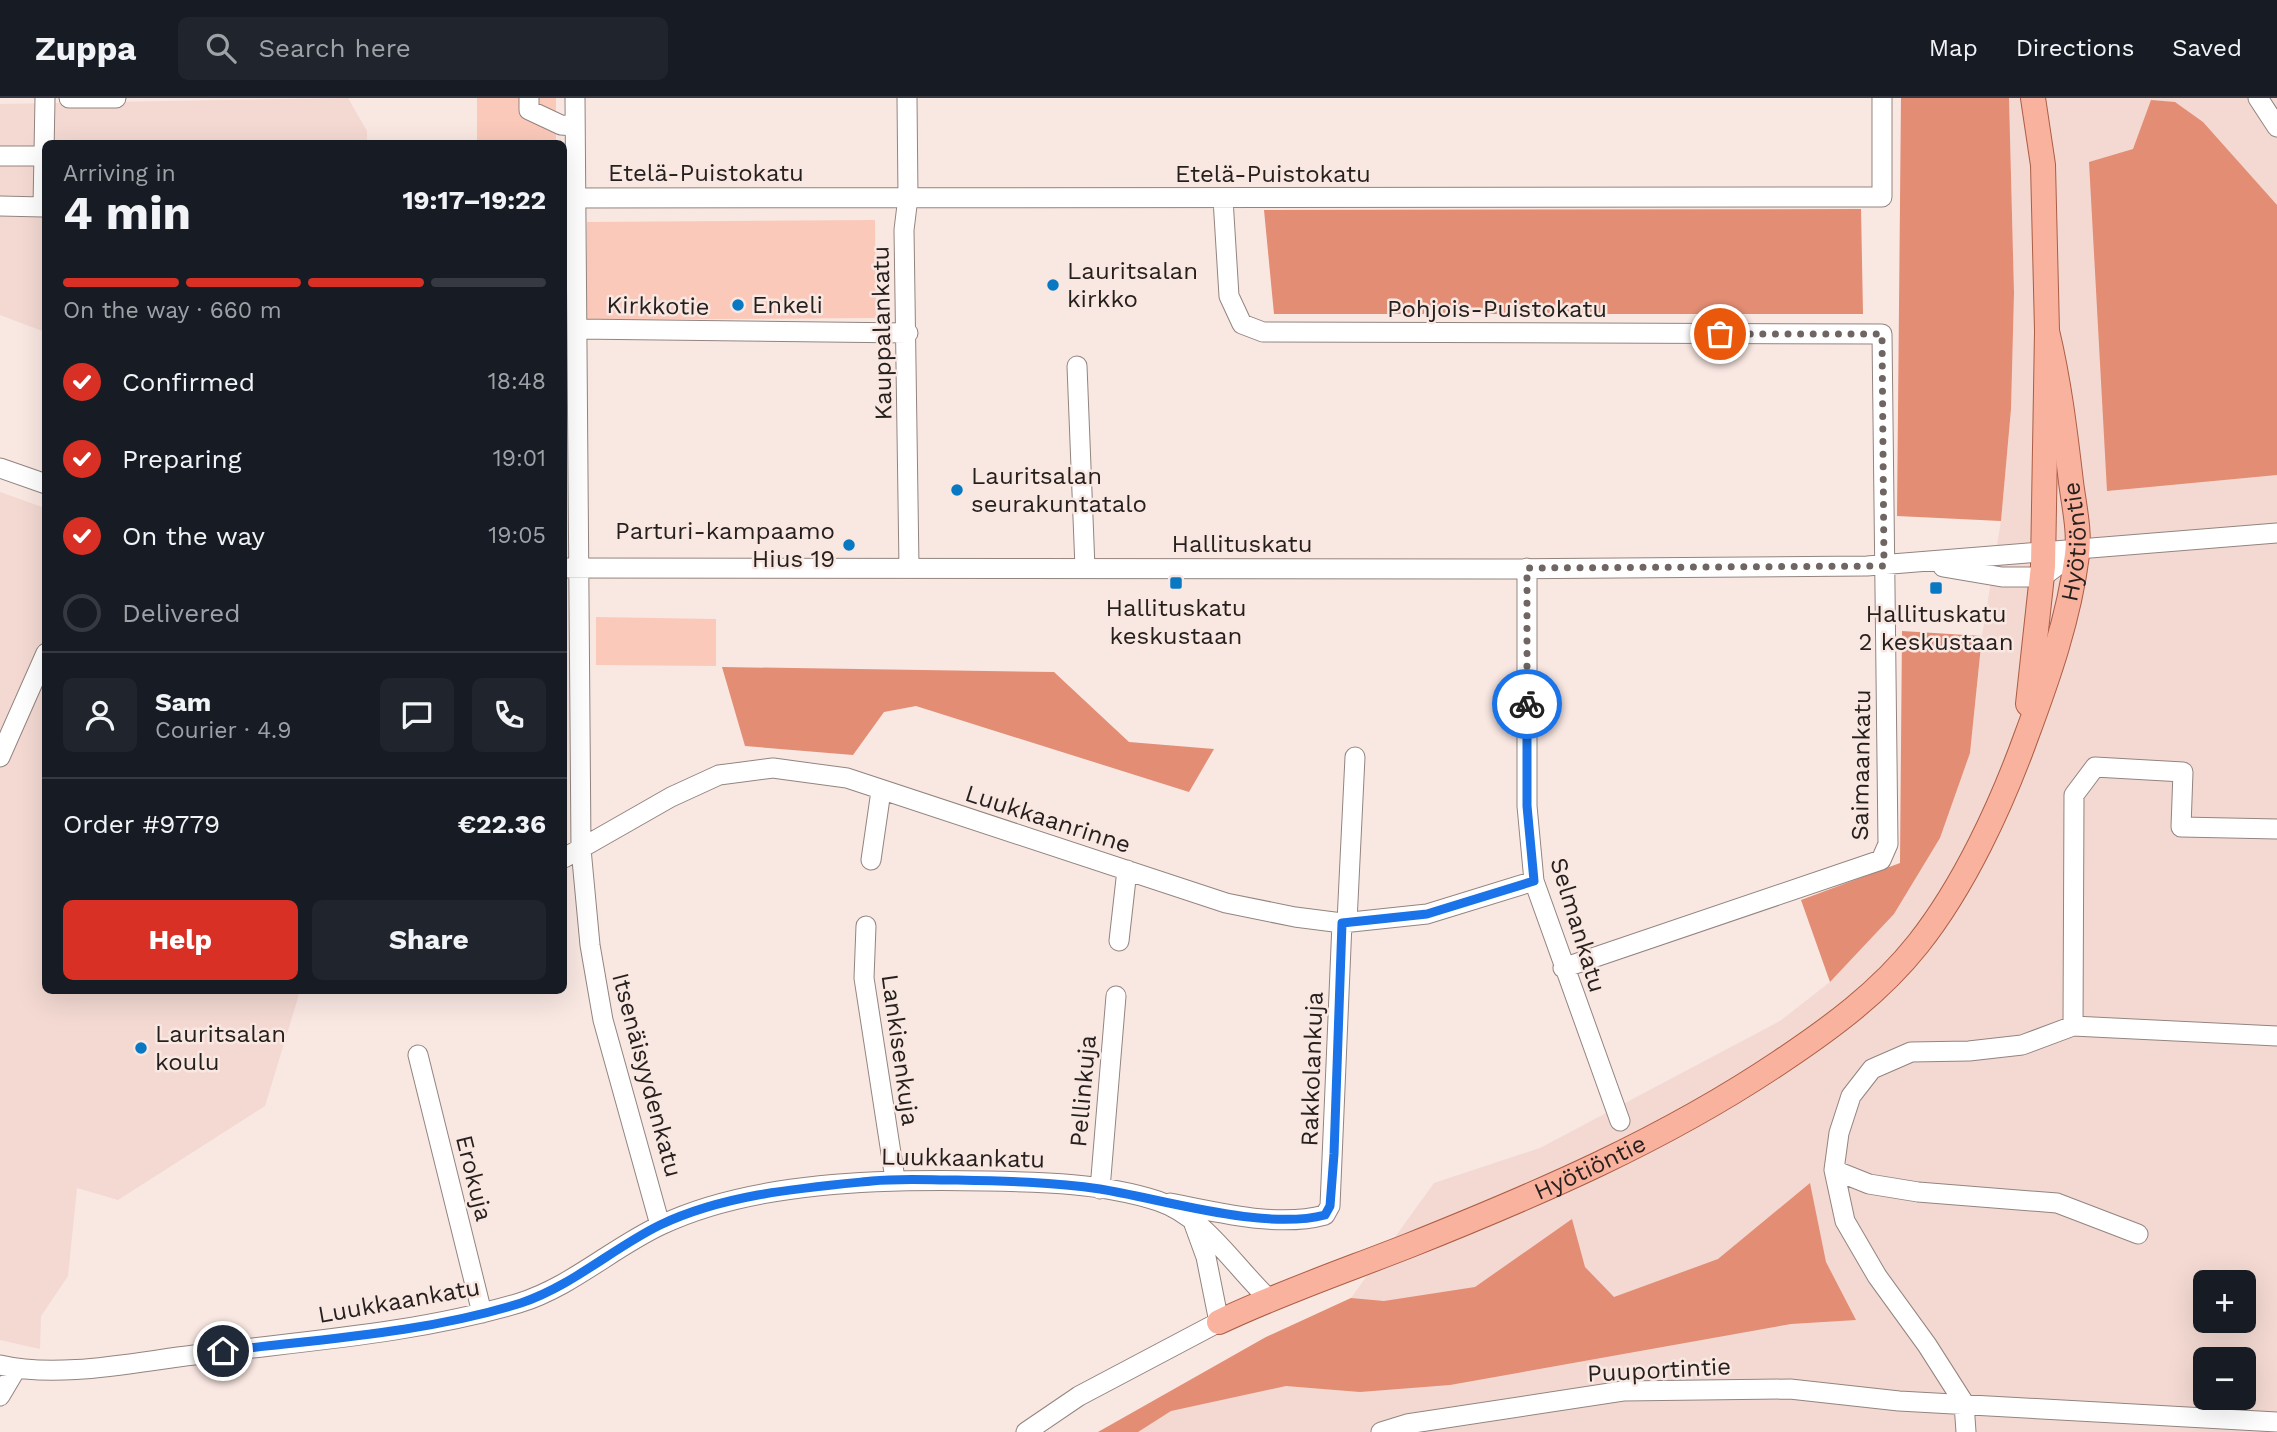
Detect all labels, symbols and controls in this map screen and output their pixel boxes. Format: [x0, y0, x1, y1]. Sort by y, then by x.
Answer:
search box [178, 17, 668, 80]
text: Zuppa [35, 29, 136, 68]
icon: search [202, 29, 240, 67]
text: Search here [258, 33, 411, 63]
text: Map [1929, 34, 1978, 62]
text: Directions [2016, 34, 2134, 62]
text: Saved [2172, 34, 2242, 62]
street label: Etelä-Puistokatu [608, 159, 804, 187]
text: Arriving in [63, 160, 176, 187]
street label: Etelä-Puistokatu [1175, 160, 1371, 188]
text: 19:17–19:22 [402, 185, 546, 215]
text: 4 min [63, 186, 191, 240]
street label: Kauppalankatu [866, 245, 898, 421]
place label: Lauritsalan kirkko [1067, 257, 1198, 313]
marker: Lauritsalan kirkko [1045, 277, 1061, 293]
street label: Kirkkotie [606, 291, 710, 321]
place label: Enkeli [752, 291, 823, 319]
street label: Pohjois-Puistokatu [1387, 295, 1607, 323]
text: On the way · 660 m [63, 297, 282, 324]
marker: Enkeli [730, 297, 746, 313]
pin [1690, 304, 1750, 364]
icon: bag [1701, 315, 1739, 353]
icon: check [63, 363, 101, 401]
text: Confirmed [122, 367, 255, 397]
text: 18:48 [488, 368, 546, 395]
icon: check [63, 440, 101, 478]
text: Preparing [122, 444, 242, 474]
text: 19:01 [493, 445, 546, 472]
place label: Lauritsalan seurakuntatalo [971, 462, 1147, 518]
street label: Hyötiöntie [2055, 480, 2092, 604]
marker: Lauritsalan seurakuntatalo [949, 482, 965, 498]
icon: check [63, 517, 101, 555]
place label: Parturi-kampaamo Hius 19 [615, 517, 835, 573]
text: On the way [122, 521, 265, 551]
text: 19:05 [488, 522, 546, 549]
street label: Hallituskatu [1172, 530, 1312, 558]
marker: Parturi-kampaamo Hius 19 [841, 537, 857, 553]
marker: Hallituskatu keskustaan [1168, 575, 1184, 591]
marker: Hallituskatu 2 keskustaan [1928, 580, 1944, 596]
place label: Hallituskatu keskustaan [1106, 594, 1246, 650]
text: Delivered [122, 598, 241, 628]
place label: Hallituskatu 2 keskustaan [1859, 600, 2014, 656]
courier [1492, 669, 1562, 739]
button: person [63, 678, 137, 752]
button: chat [380, 678, 454, 752]
button: phone [472, 678, 546, 752]
icon: bike [1508, 685, 1546, 723]
text: Sam [155, 687, 211, 717]
street label: Saimaankatu [1846, 689, 1876, 841]
text: Courier · 4.9 [155, 717, 291, 744]
street label: Luukkaanrinne [962, 779, 1134, 859]
text: Order #9779 [63, 809, 220, 839]
text: €22.36 [458, 809, 546, 839]
street label: Selmankatu [1544, 854, 1612, 996]
button: Help [63, 900, 298, 980]
button: Share [312, 900, 546, 980]
street label: Itsenäisyydenkatu [606, 970, 688, 1180]
street label: Lankisenkuja [876, 973, 924, 1127]
street label: Rakkolankuja [1295, 991, 1329, 1147]
place label: Lauritsalan koulu [155, 1020, 286, 1076]
street label: Pellinkuja [1064, 1034, 1102, 1148]
marker: Lauritsalan koulu [133, 1040, 149, 1056]
street label: Hyötiöntie [1530, 1129, 1650, 1206]
street label: Erokuja [450, 1132, 498, 1224]
street label: Luukkaankatu [881, 1143, 1045, 1173]
map controls [2193, 1270, 2256, 1410]
button: + [2193, 1270, 2256, 1333]
street label: Luukkaankatu [316, 1273, 482, 1329]
pin [193, 1321, 253, 1381]
icon: home [204, 1332, 242, 1370]
button: − [2193, 1347, 2256, 1410]
street label: Puuportintie [1586, 1352, 1732, 1388]

